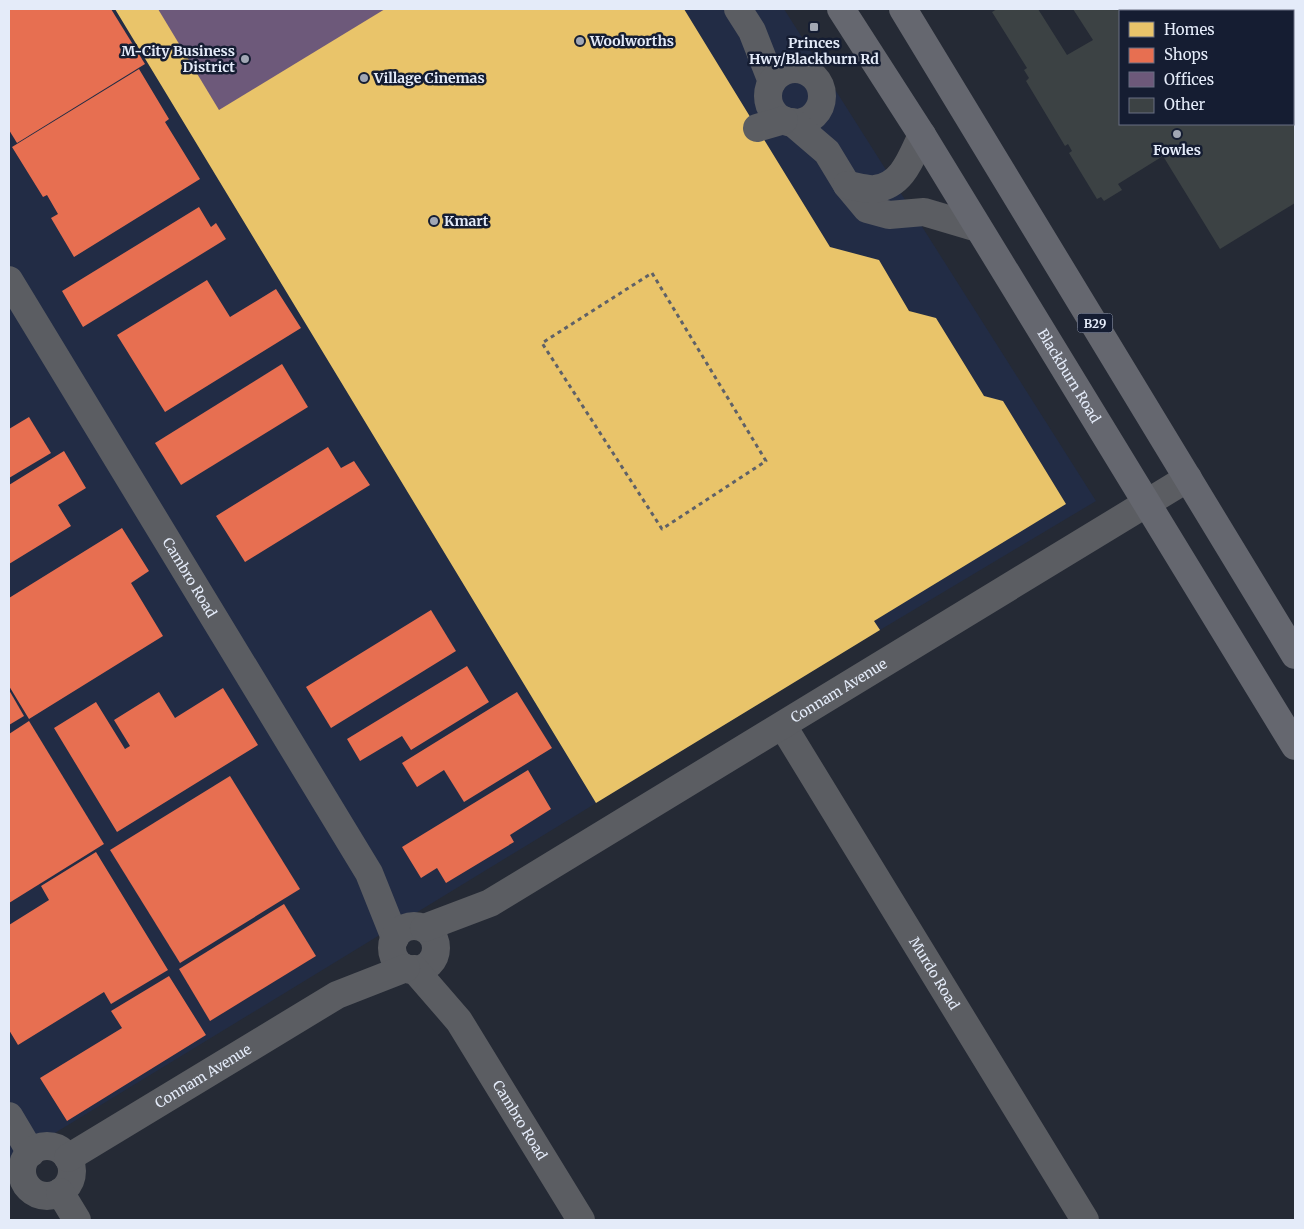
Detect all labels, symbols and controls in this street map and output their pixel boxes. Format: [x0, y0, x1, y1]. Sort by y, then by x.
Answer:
legend [1119, 10, 1294, 125]
text: Homes [1164, 20, 1215, 39]
marker: Princes Hwy/Blackburn Rd [808, 21, 820, 33]
place label: Woolworths [589, 32, 674, 50]
place label: Princes Hwy/Blackburn Rd [749, 34, 879, 68]
marker: Woolworths [574, 35, 586, 47]
place label: M-City Business District [121, 42, 235, 76]
text: Shops [1164, 45, 1208, 64]
marker: M-City Business District [239, 53, 251, 65]
place label: Village Cinemas [373, 69, 485, 87]
text: Offices [1164, 70, 1214, 89]
marker: Village Cinemas [358, 72, 370, 84]
text: Other [1164, 95, 1206, 114]
marker: Fowles [1171, 128, 1183, 140]
place label: Fowles [1153, 141, 1201, 159]
place label: Kmart [444, 212, 489, 230]
marker: Kmart [428, 215, 440, 227]
road number: B29 [1078, 314, 1112, 332]
street label: Blackburn Road [1034, 326, 1105, 427]
street label: Cambro Road [158, 534, 221, 621]
street label: Connam Avenue [787, 654, 890, 727]
street label: Murdo Road [905, 934, 964, 1014]
street label: Connam Avenue [152, 1040, 255, 1112]
street label: Cambro Road [488, 1077, 551, 1164]

